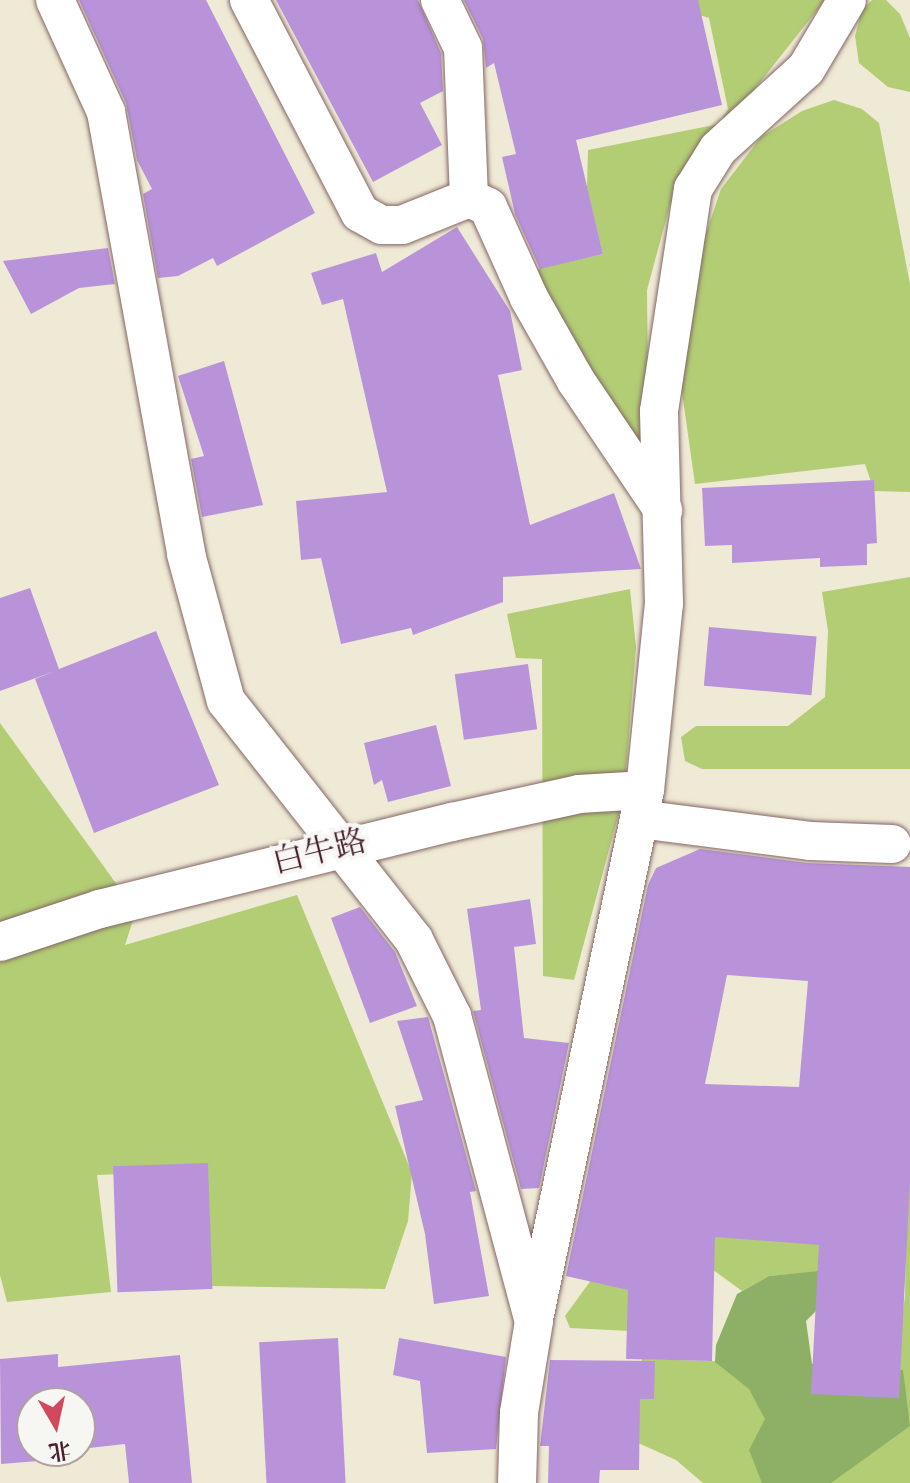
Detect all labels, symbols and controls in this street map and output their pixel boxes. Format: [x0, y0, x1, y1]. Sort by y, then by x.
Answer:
street label: 白牛路 [269, 824, 371, 884]
north arrow [16, 1387, 96, 1467]
text: 北 [46, 1432, 73, 1466]

